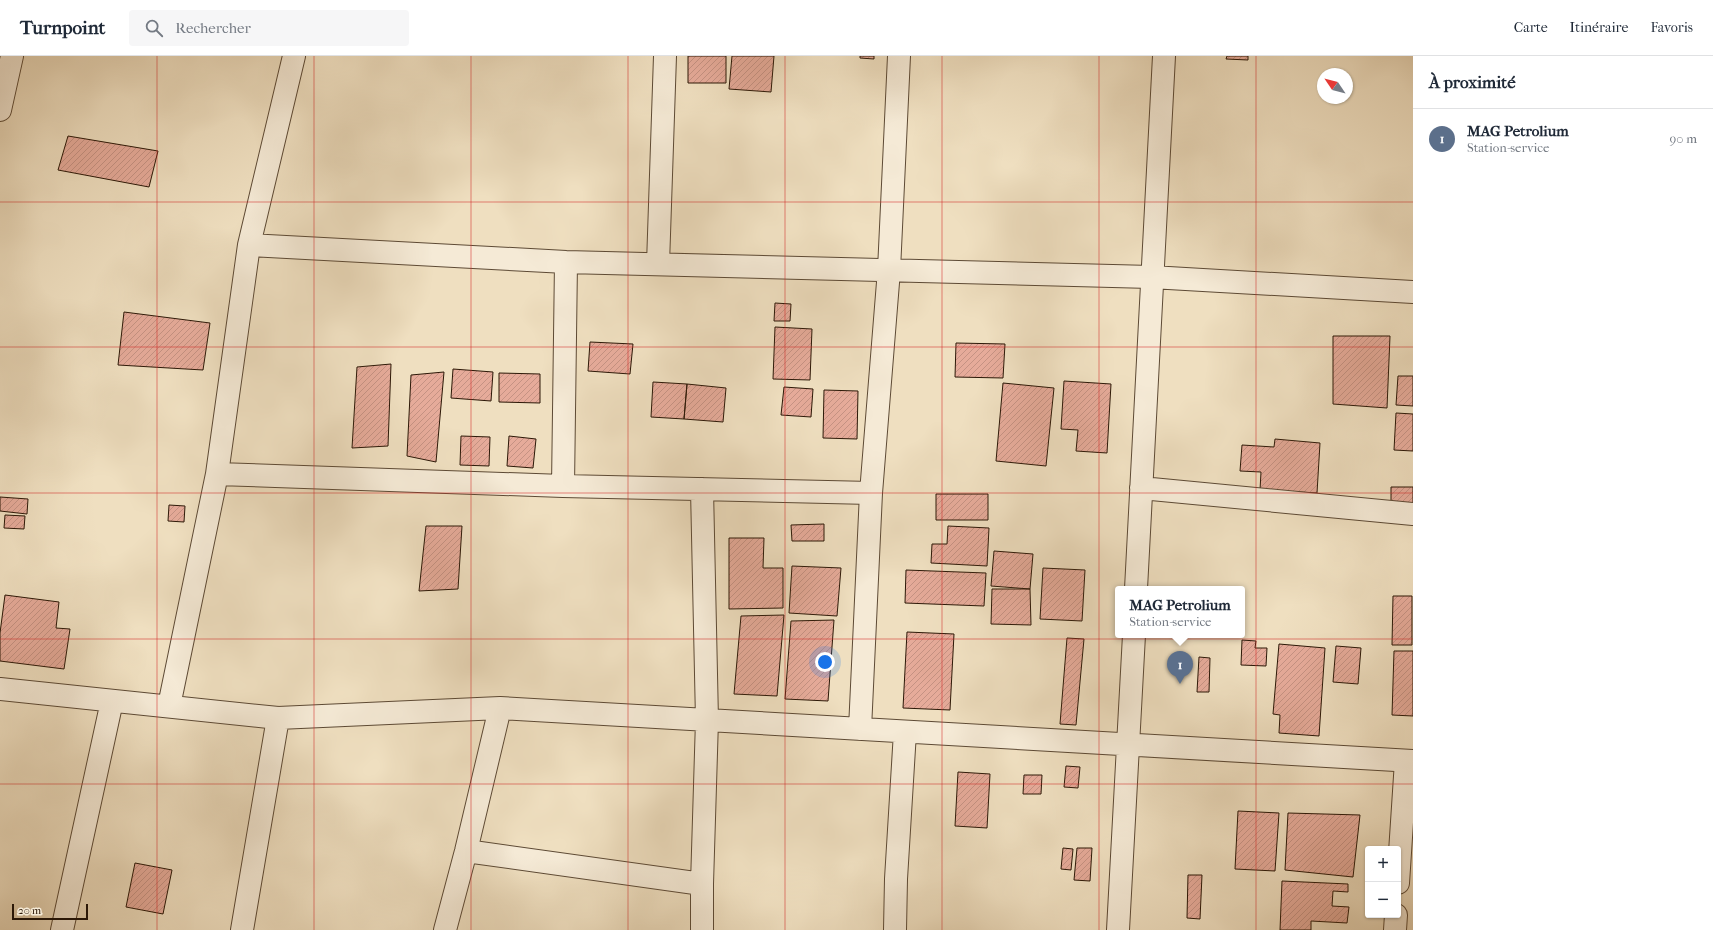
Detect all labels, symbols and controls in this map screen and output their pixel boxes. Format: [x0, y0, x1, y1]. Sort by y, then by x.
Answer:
search box [129, 10, 409, 46]
text: Turnpoint [20, 17, 105, 39]
icon: search [143, 17, 165, 39]
text: Rechercher [175, 19, 251, 37]
text: Carte [1514, 19, 1548, 36]
text: Itinéraire [1570, 19, 1628, 36]
text: Favoris [1650, 19, 1693, 36]
north arrow [1317, 68, 1353, 104]
text: À proximité [1429, 72, 1516, 92]
text: MAG Petrolium [1467, 122, 1569, 140]
text: 1 [1440, 131, 1444, 146]
text: 90 m [1669, 131, 1697, 146]
text: Station-service [1467, 140, 1549, 155]
popup [1115, 586, 1245, 638]
text: MAG Petrolium [1129, 596, 1231, 614]
text: Station-service [1129, 614, 1212, 629]
pin: 1 [1167, 651, 1193, 684]
your location [815, 652, 835, 672]
map controls [1365, 846, 1401, 918]
button: + [1365, 846, 1401, 882]
button: − [1365, 882, 1401, 918]
scale bar [12, 902, 88, 921]
text: 20 m [18, 904, 41, 917]

